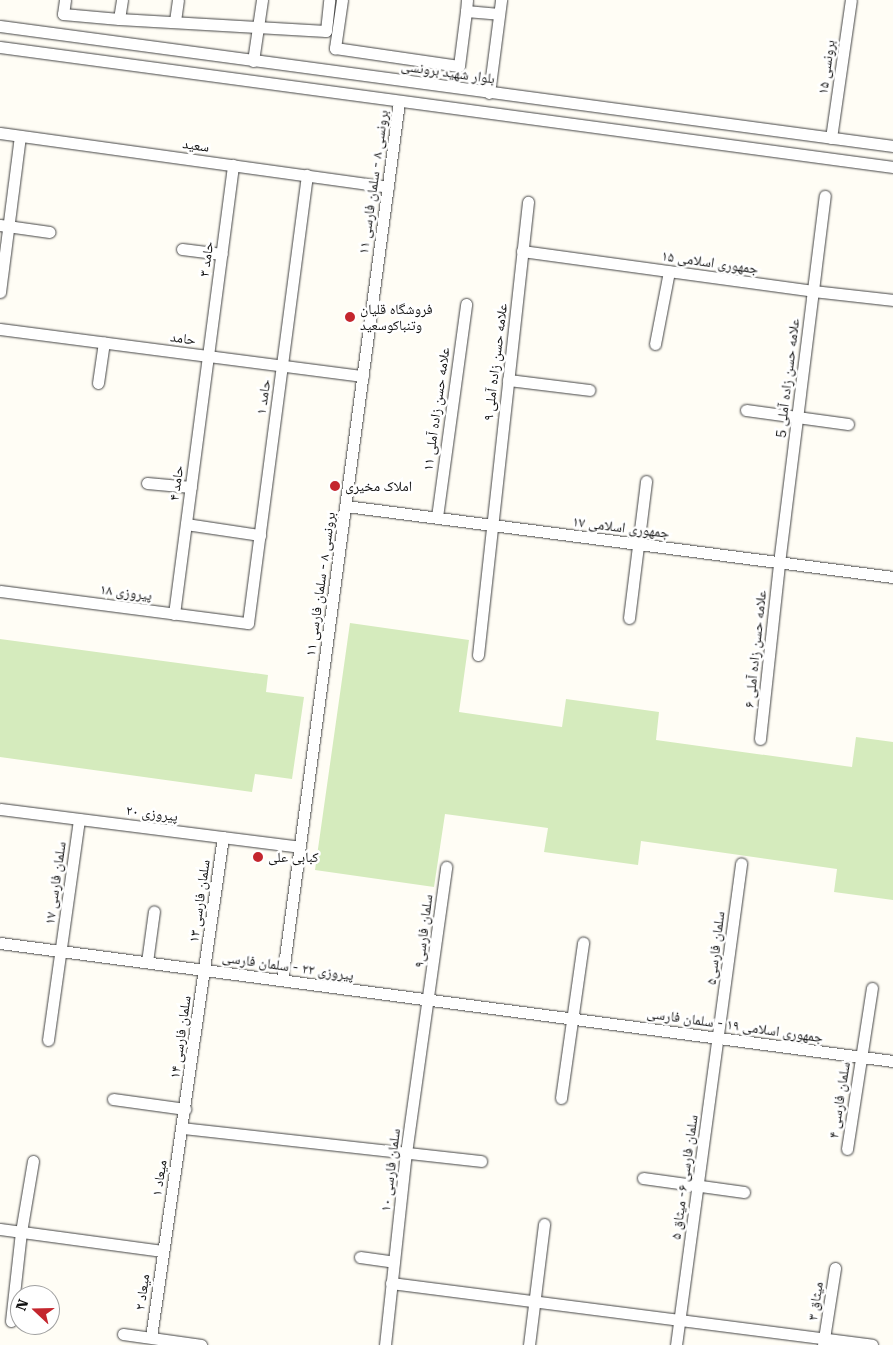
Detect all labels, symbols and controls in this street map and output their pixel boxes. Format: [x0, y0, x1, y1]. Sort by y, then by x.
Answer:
street label: برونسی ۱۵ [814, 39, 838, 95]
street label: بلوار شهید برونسی [400, 57, 496, 87]
street label: برونسی ۸ - سلمان فارسی ۱۱ [355, 109, 391, 255]
street label: سعید [182, 135, 210, 155]
street label: حامد ۳ [195, 240, 217, 278]
street label: جمهوری اسلامی ۱۵ [661, 247, 759, 277]
place label: فروشگاه قلیان وتنباکوسعید [360, 301, 433, 334]
street label: علامه حسن زاده آملی ۹ [479, 302, 511, 422]
marker: فروشگاه قلیان وتنباکوسعید [344, 311, 356, 323]
street label: علامه حسن زاده آملی 5 [771, 318, 803, 438]
street label: حامد [169, 328, 197, 348]
street label: علامه حسن زاده آملی ۱۱ [419, 346, 453, 472]
street label: حامد ۱ [252, 378, 274, 416]
street label: حامد ۴ [165, 464, 187, 502]
place label: املاک مخیری [345, 478, 412, 494]
marker: املاک مخیری [329, 480, 341, 492]
street label: برونسی ۸ - سلمان فارسی ۱۱ [302, 511, 338, 657]
street label: جمهوری اسلامی ۱۷ [572, 513, 670, 541]
street label: پیروزی ۱۸ [99, 580, 153, 604]
street label: علامه حسن زاده آملی ۶ [740, 589, 770, 709]
street label: پیروزی ۲۰ [125, 801, 179, 825]
street label: سلمان فارسی ۱۷ [41, 840, 69, 926]
place label: کبابی علی [268, 849, 319, 865]
marker: کبابی علی [252, 851, 264, 863]
street label: سلمان فارسی ۱۳ [185, 858, 213, 944]
street label: سلمان فارسی۹ [410, 893, 436, 969]
street label: سلمان فارسی۵ [702, 910, 728, 986]
street label: پیروزی ۲۲ - سلمان فارسی [221, 948, 355, 984]
street label: سلمان فارسی ۱۴ [166, 994, 194, 1080]
street label: جمهوری اسلامی ۱۹ - سلمان فارسی [646, 1004, 824, 1046]
street label: سلمان فارسی ۴ [825, 1061, 853, 1139]
street label: سلمان فارسی ۶- میثاق ۵ [667, 1114, 701, 1240]
street label: سلمان فارسی ۱۰ [377, 1128, 403, 1212]
street label: میعاد ۱ [148, 1159, 170, 1197]
street label: میعاد ۲ [131, 1273, 153, 1311]
street label: میثاق ۳ [804, 1280, 826, 1322]
north arrow [10, 1285, 60, 1335]
text: N [13, 1297, 31, 1313]

